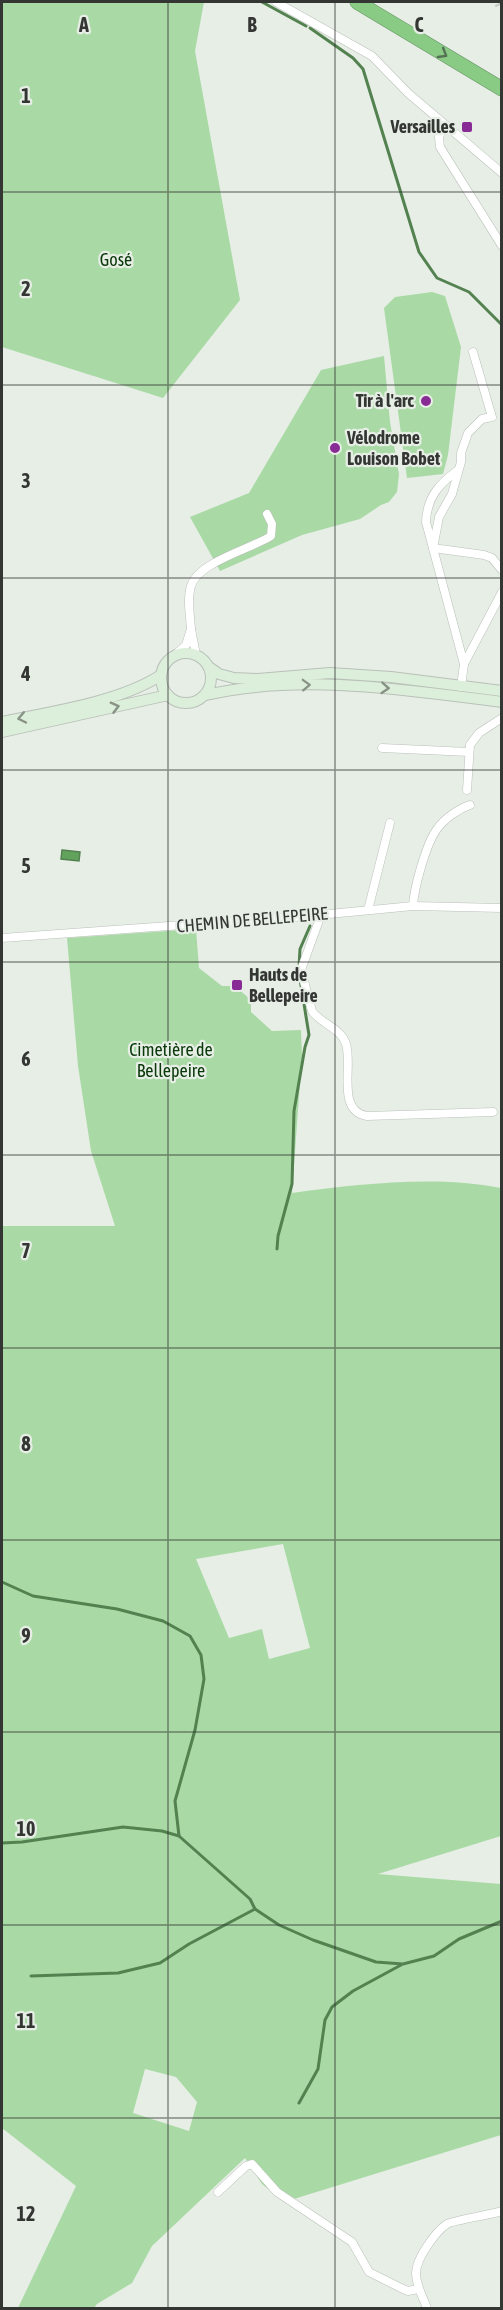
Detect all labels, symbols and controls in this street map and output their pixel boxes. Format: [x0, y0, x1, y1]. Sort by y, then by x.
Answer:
text: A [78, 13, 89, 36]
text: B [247, 13, 257, 36]
text: C [415, 13, 424, 36]
one-way arrow [437, 46, 447, 58]
text: 1 [21, 84, 31, 107]
place label: Versailles [389, 116, 456, 137]
marker: Versailles [460, 120, 474, 134]
park label: Gosé [100, 249, 132, 270]
text: 2 [21, 277, 31, 300]
place label: Tir à l'arc [356, 390, 414, 411]
marker: Tir à l'arc [419, 394, 433, 408]
place label: Vélodrome Louison Bobet [346, 427, 441, 469]
marker: Vélodrome Louison Bobet [328, 441, 342, 455]
text: 3 [21, 469, 31, 492]
text: 4 [20, 662, 31, 685]
one-way arrow [301, 679, 310, 691]
one-way arrow [381, 681, 390, 694]
one-way arrow [110, 702, 120, 715]
one-way arrow [17, 710, 27, 723]
text: 5 [21, 854, 31, 877]
street label: CHEMIN DE BELLEPEIRE [175, 902, 329, 937]
place label: Hauts de Bellepeire [249, 964, 318, 1006]
marker: Hauts de Bellepeire [230, 978, 244, 992]
park label: Cimetière de Bellepeire [129, 1039, 213, 1081]
text: 6 [21, 1047, 31, 1070]
text: 7 [21, 1239, 31, 1262]
text: 8 [21, 1432, 31, 1455]
text: 9 [21, 1624, 31, 1647]
text: 10 [17, 1817, 35, 1840]
text: 11 [17, 2009, 35, 2032]
text: 12 [17, 2202, 35, 2225]

